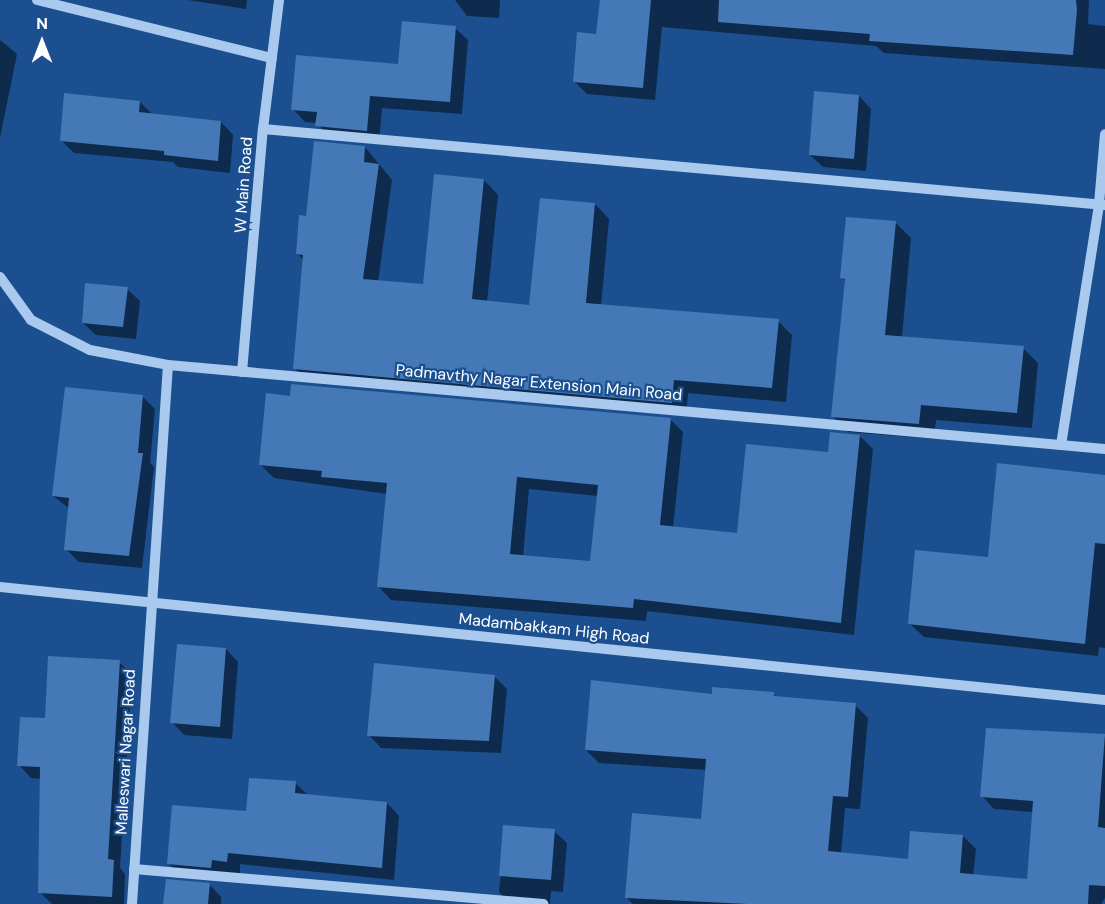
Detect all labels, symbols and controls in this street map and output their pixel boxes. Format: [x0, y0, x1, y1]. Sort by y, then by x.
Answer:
north arrow [12, 12, 72, 72]
text: N [36, 13, 48, 34]
street label: W Main Road [231, 136, 257, 234]
street label: Padmavthy Nagar Extension Main Road [395, 361, 683, 405]
street label: Madambakkam High Road [458, 609, 650, 649]
street label: Malleswari Nagar Road [112, 669, 140, 835]

